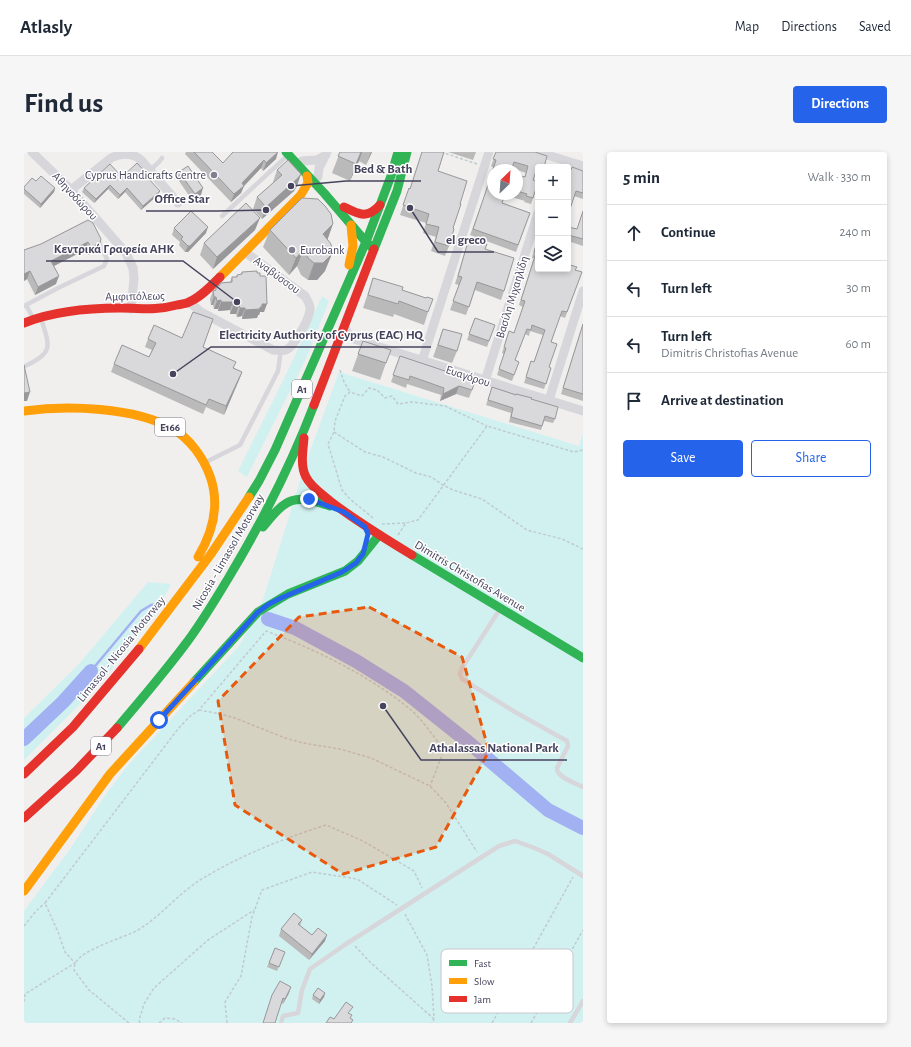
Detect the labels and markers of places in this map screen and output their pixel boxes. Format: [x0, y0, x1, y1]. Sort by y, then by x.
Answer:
callout: Bed & Bath [346, 156, 421, 181]
place label: Cyprus Handicrafts Centre [85, 169, 206, 182]
marker: Cyprus Handicrafts Centre [209, 170, 219, 180]
callout: Office Star [146, 186, 217, 211]
callout: el greco [438, 227, 494, 252]
callout: Κεντρικά Γραφεία ΑΗΚ [46, 236, 183, 261]
place label: Eurobank [300, 244, 345, 256]
marker: Eurobank [287, 245, 297, 255]
callout: Electricity Authority of Cyprus (EAC) HQ [211, 322, 431, 347]
callout: Athalassas National Park [421, 735, 567, 760]

